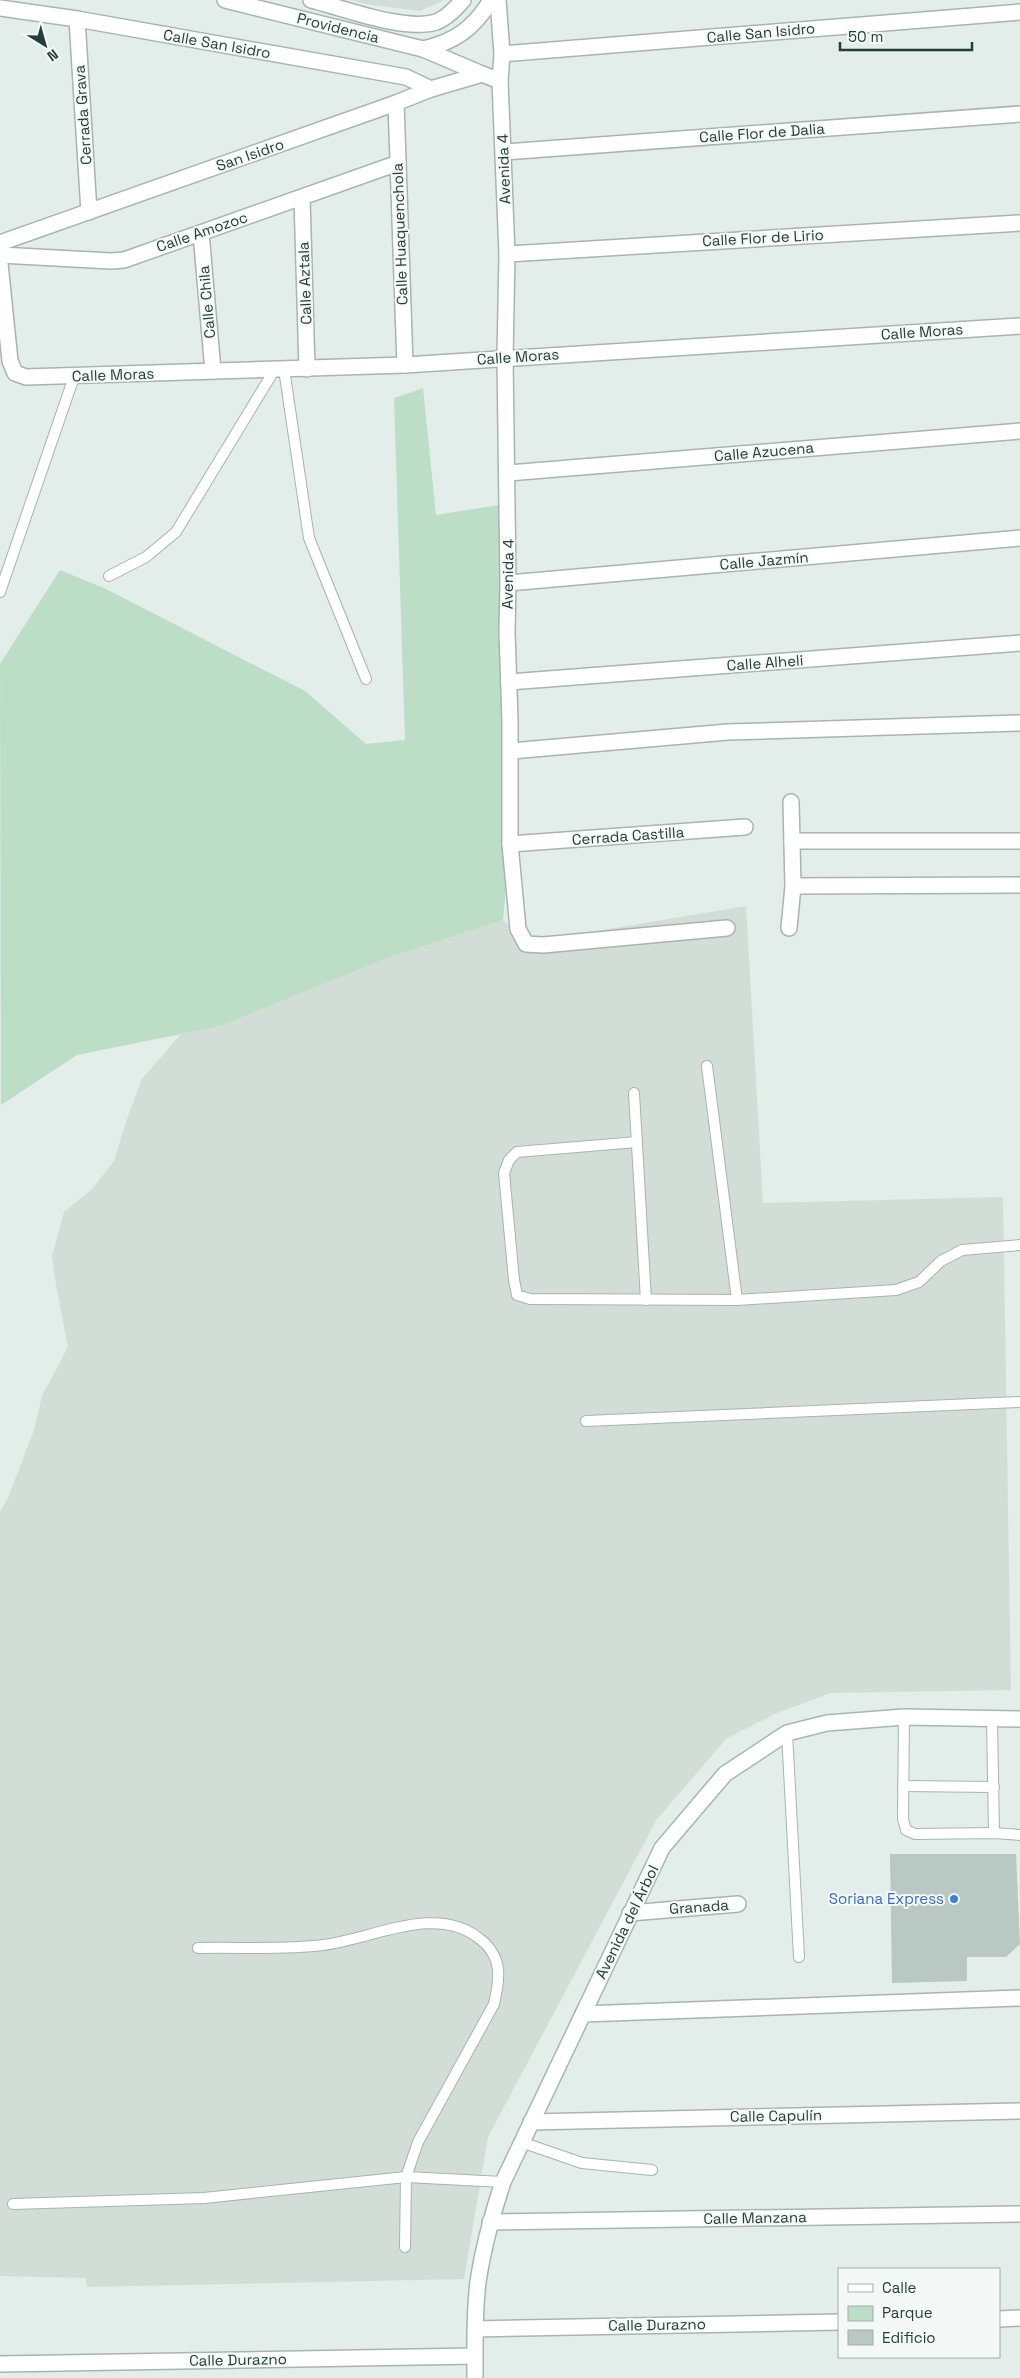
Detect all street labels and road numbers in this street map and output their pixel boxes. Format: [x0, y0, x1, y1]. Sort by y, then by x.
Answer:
street label: Providencia [295, 8, 382, 47]
street label: Calle San Isidro [706, 18, 816, 47]
street label: Calle San Isidro [162, 25, 272, 62]
street label: Cerrada Grava [70, 64, 95, 166]
street label: Calle Flor de Dalia [699, 119, 826, 146]
street label: San Isidro [213, 134, 286, 175]
street label: Avenida 4 [493, 134, 514, 204]
street label: Calle Huaquenchola [388, 162, 411, 306]
street label: Calle Amozoc [154, 207, 250, 256]
street label: Calle Flor de Lirio [702, 225, 824, 250]
street label: Calle Aztala [294, 241, 315, 325]
street label: Calle Chila [194, 264, 219, 339]
street label: Calle Moras [880, 319, 964, 344]
street label: Calle Moras [476, 344, 560, 369]
street label: Calle Moras [71, 364, 155, 385]
street label: Calle Azucena [713, 438, 815, 465]
street label: Avenida 4 [497, 539, 518, 609]
street label: Calle Jazmín [719, 547, 809, 574]
street label: Calle Alheli [726, 650, 804, 675]
street label: Cerrada Castilla [571, 822, 685, 849]
street label: Avenida del Árbol [591, 1862, 662, 1982]
street label: Granada [668, 1895, 730, 1918]
street label: Calle Capulín [730, 2105, 822, 2126]
street label: Calle Manzana [703, 2207, 807, 2228]
street label: Calle Durazno [608, 2314, 706, 2335]
street label: Calle Durazno [189, 2349, 287, 2370]

